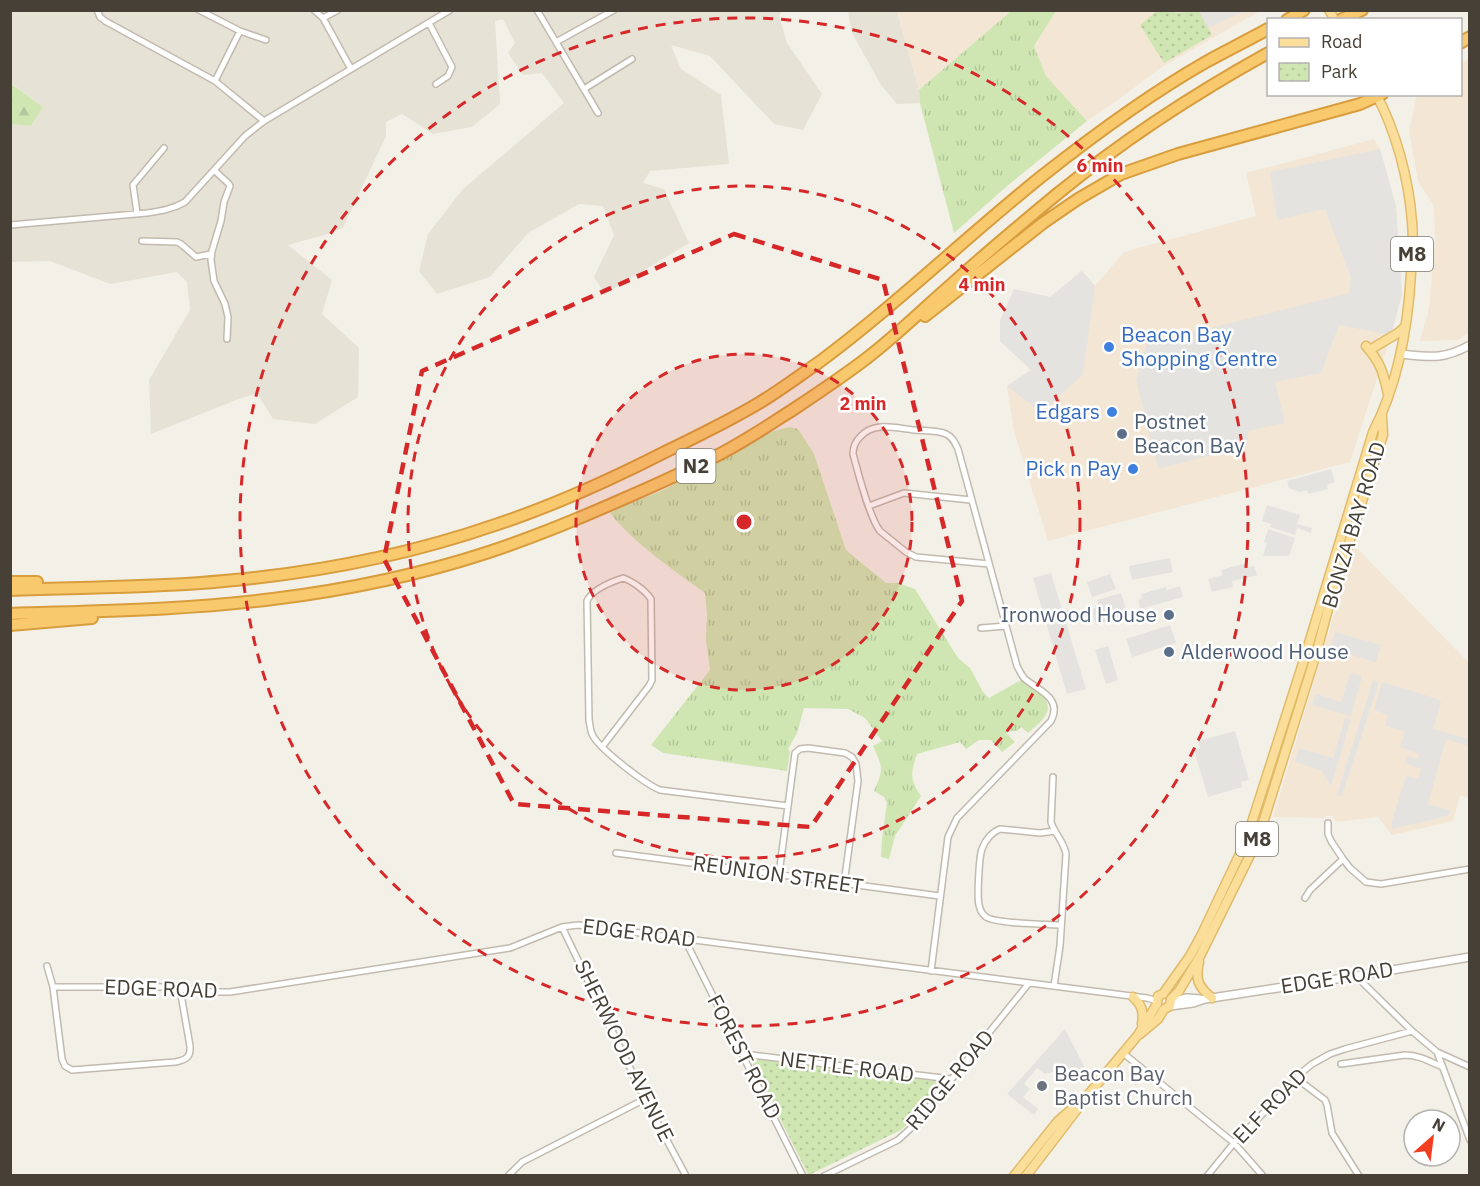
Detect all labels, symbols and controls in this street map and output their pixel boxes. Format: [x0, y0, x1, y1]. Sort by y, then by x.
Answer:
legend [1267, 18, 1462, 96]
text: Road [1321, 30, 1362, 53]
text: Park [1321, 60, 1358, 83]
text: 6 min [1076, 154, 1124, 177]
road number: M8 [1391, 237, 1433, 271]
text: 4 min [958, 273, 1006, 296]
place label: Beacon Bay Shopping Centre [1121, 320, 1277, 372]
marker: Beacon Bay Shopping Centre [1102, 340, 1116, 354]
text: 2 min [839, 392, 887, 415]
place label: Edgars [1036, 397, 1100, 425]
marker: Edgars [1105, 405, 1119, 419]
place label: Postnet Beacon Bay [1134, 407, 1245, 459]
marker: Postnet Beacon Bay [1115, 427, 1129, 441]
street label: BONZA BAY ROAD [1314, 438, 1392, 611]
road number: N2 [676, 449, 716, 483]
place label: Pick n Pay [1025, 454, 1122, 482]
marker: Pick n Pay [1126, 462, 1140, 476]
centre of rings [734, 512, 754, 532]
place label: Ironwood House [1000, 600, 1157, 628]
marker: Ironwood House [1162, 608, 1176, 622]
place label: Alderwood House [1181, 637, 1349, 665]
marker: Alderwood House [1162, 645, 1176, 659]
road number: M8 [1236, 822, 1278, 856]
street label: REUNION STREET [691, 848, 865, 900]
street label: EDGE ROAD [581, 911, 697, 953]
street label: EDGE ROAD [1279, 954, 1395, 1000]
street label: SHERWOOD AVENUE [569, 955, 681, 1146]
street label: EDGE ROAD [104, 972, 218, 1004]
street label: FOREST ROAD [702, 990, 788, 1124]
street label: RIDGE ROAD [899, 1023, 1000, 1135]
street label: NETTLE ROAD [779, 1044, 916, 1088]
place label: Beacon Bay Baptist Church [1054, 1059, 1193, 1111]
street label: ELF ROAD [1226, 1061, 1312, 1149]
marker: Beacon Bay Baptist Church [1035, 1079, 1049, 1093]
north arrow [1402, 1108, 1462, 1168]
text: N [1429, 1113, 1449, 1136]

